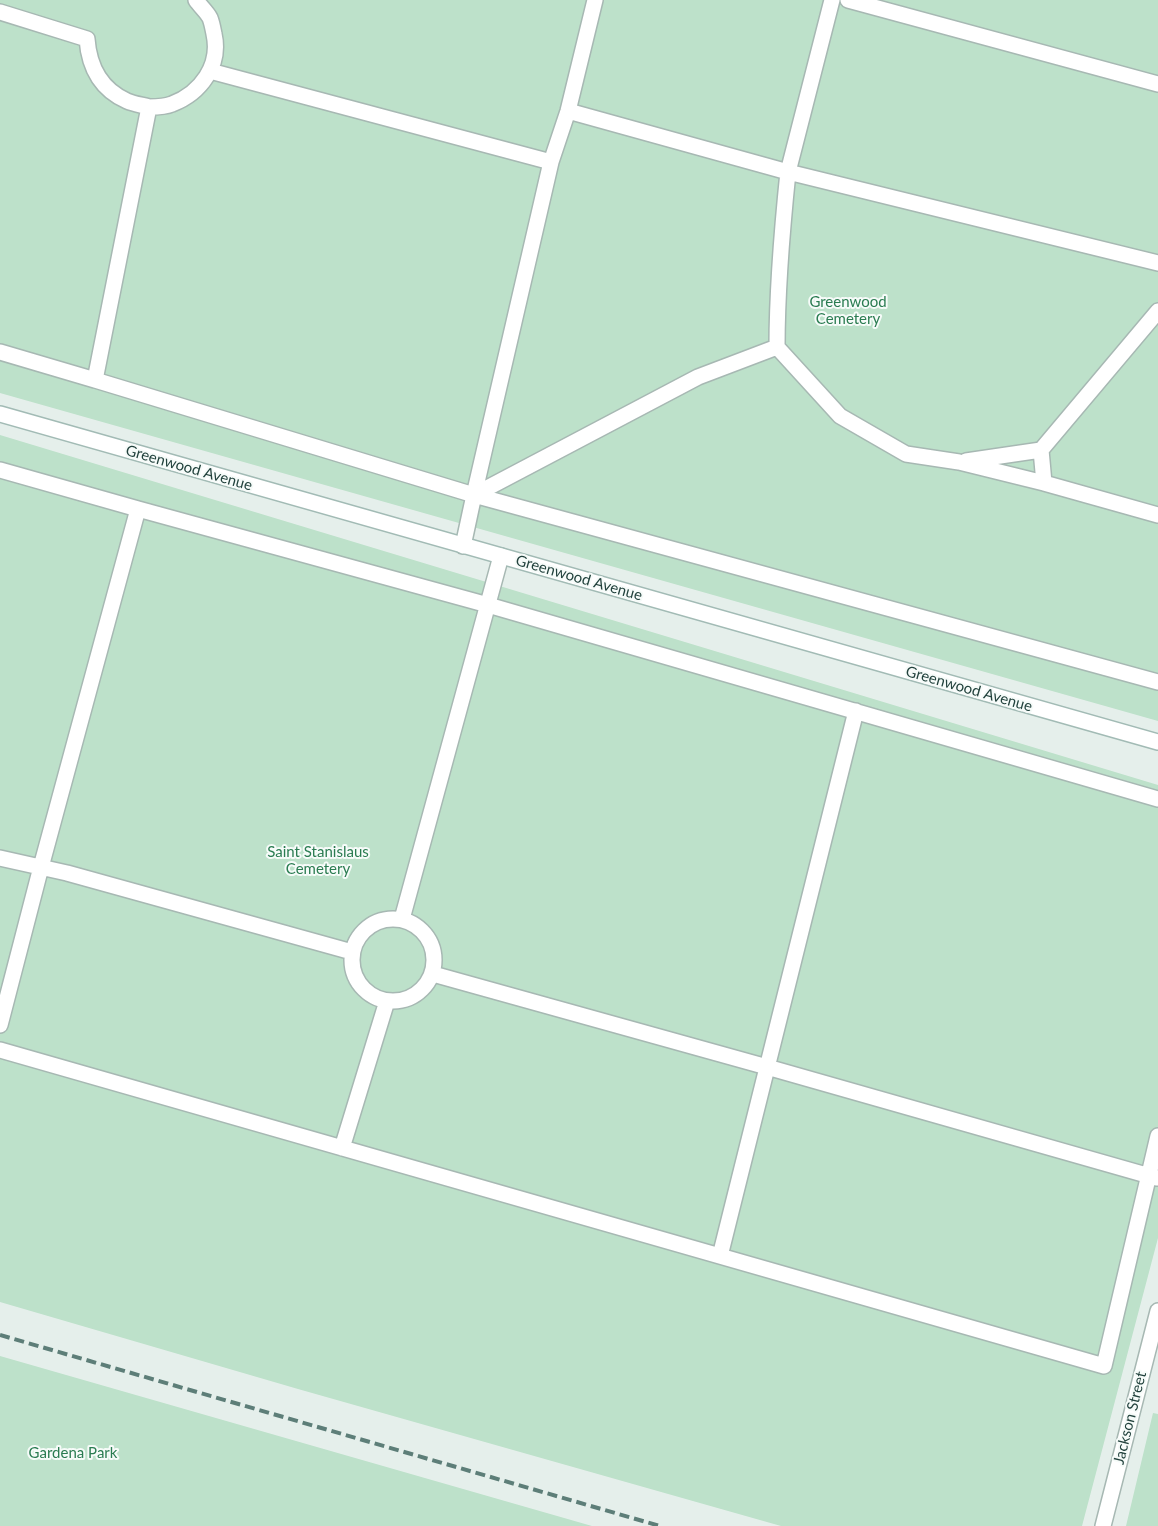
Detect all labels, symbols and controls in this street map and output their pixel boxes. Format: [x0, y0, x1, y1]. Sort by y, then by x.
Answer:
park label: Greenwood Cemetery [809, 293, 887, 328]
street label: Greenwood Avenue [124, 441, 254, 495]
street label: Greenwood Avenue [514, 551, 644, 605]
street label: Greenwood Avenue [904, 662, 1034, 716]
park label: Saint Stanislaus Cemetery [267, 843, 369, 878]
street label: Jackson Street [1110, 1370, 1150, 1466]
park label: Gardena Park [29, 1444, 117, 1462]

